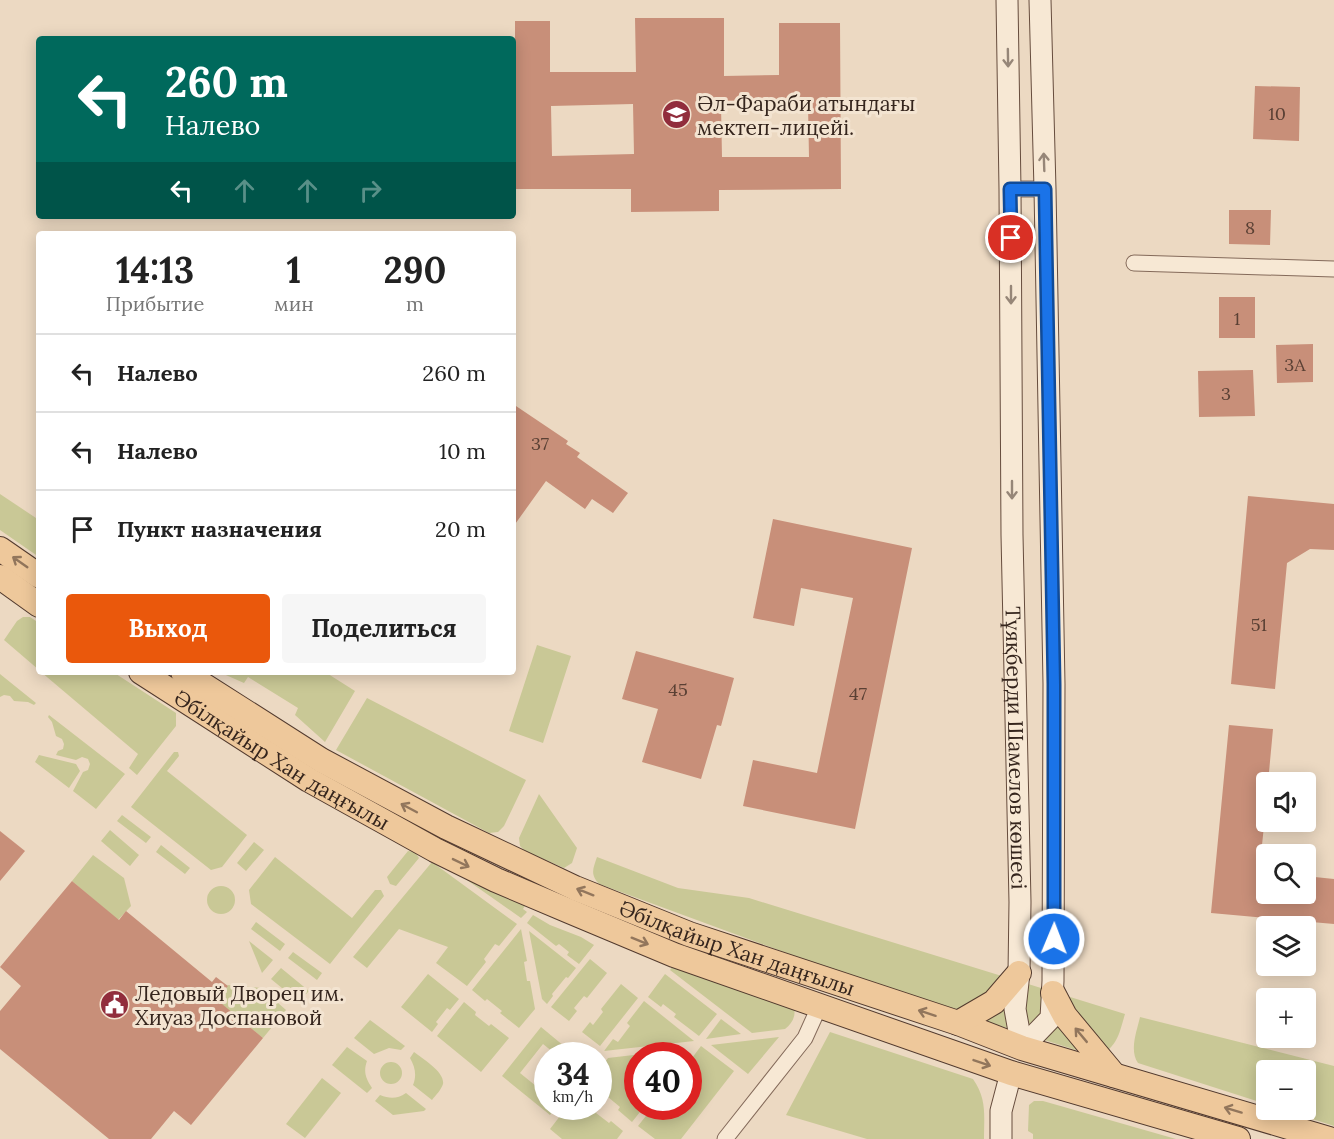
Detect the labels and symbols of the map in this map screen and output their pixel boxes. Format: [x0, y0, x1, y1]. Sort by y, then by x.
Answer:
one-way arrow [1003, 48, 1014, 68]
place label: Әл-Фараби атындағы мектеп-лицейі. [697, 90, 915, 141]
school or university icon: Әл-Фараби атындағы мектеп-лицейі. [660, 99, 692, 131]
house number: 10 [1268, 102, 1286, 125]
one-way arrow [1039, 152, 1050, 172]
pin [985, 212, 1036, 263]
house number: 8 [1245, 216, 1255, 239]
one-way arrow [1005, 285, 1017, 305]
house number: 1 [1234, 307, 1240, 330]
house number: 3А [1284, 353, 1306, 376]
house number: 3 [1221, 382, 1231, 405]
house number: 37 [531, 432, 549, 455]
one-way arrow [1006, 480, 1018, 500]
one-way arrow [12, 556, 28, 569]
street label: Тұяқберди Шамелов көшесі [1000, 606, 1033, 890]
house number: 51 [1251, 613, 1267, 636]
house number: 45 [668, 678, 688, 701]
house number: 47 [849, 682, 867, 705]
street label: Әбілқайыр Хан даңғылы [169, 683, 395, 836]
one-way arrow [401, 802, 418, 814]
one-way arrow [452, 857, 470, 869]
one-way arrow [576, 886, 594, 897]
street label: Әбілқайыр Хан даңғылы [615, 894, 858, 1001]
position arrow [1022, 907, 1086, 971]
one-way arrow [630, 936, 649, 947]
place label: Ледовый Дворец им. Хиуаз Доспановой [135, 980, 344, 1031]
public building icon: Ледовый Дворец им. Хиуаз Доспановой [98, 989, 130, 1021]
one-way arrow [918, 1006, 937, 1017]
one-way arrow [1075, 1027, 1088, 1043]
speed limit sign: 40 [624, 1042, 702, 1120]
one-way arrow [972, 1058, 991, 1069]
one-way arrow [1223, 1104, 1242, 1115]

